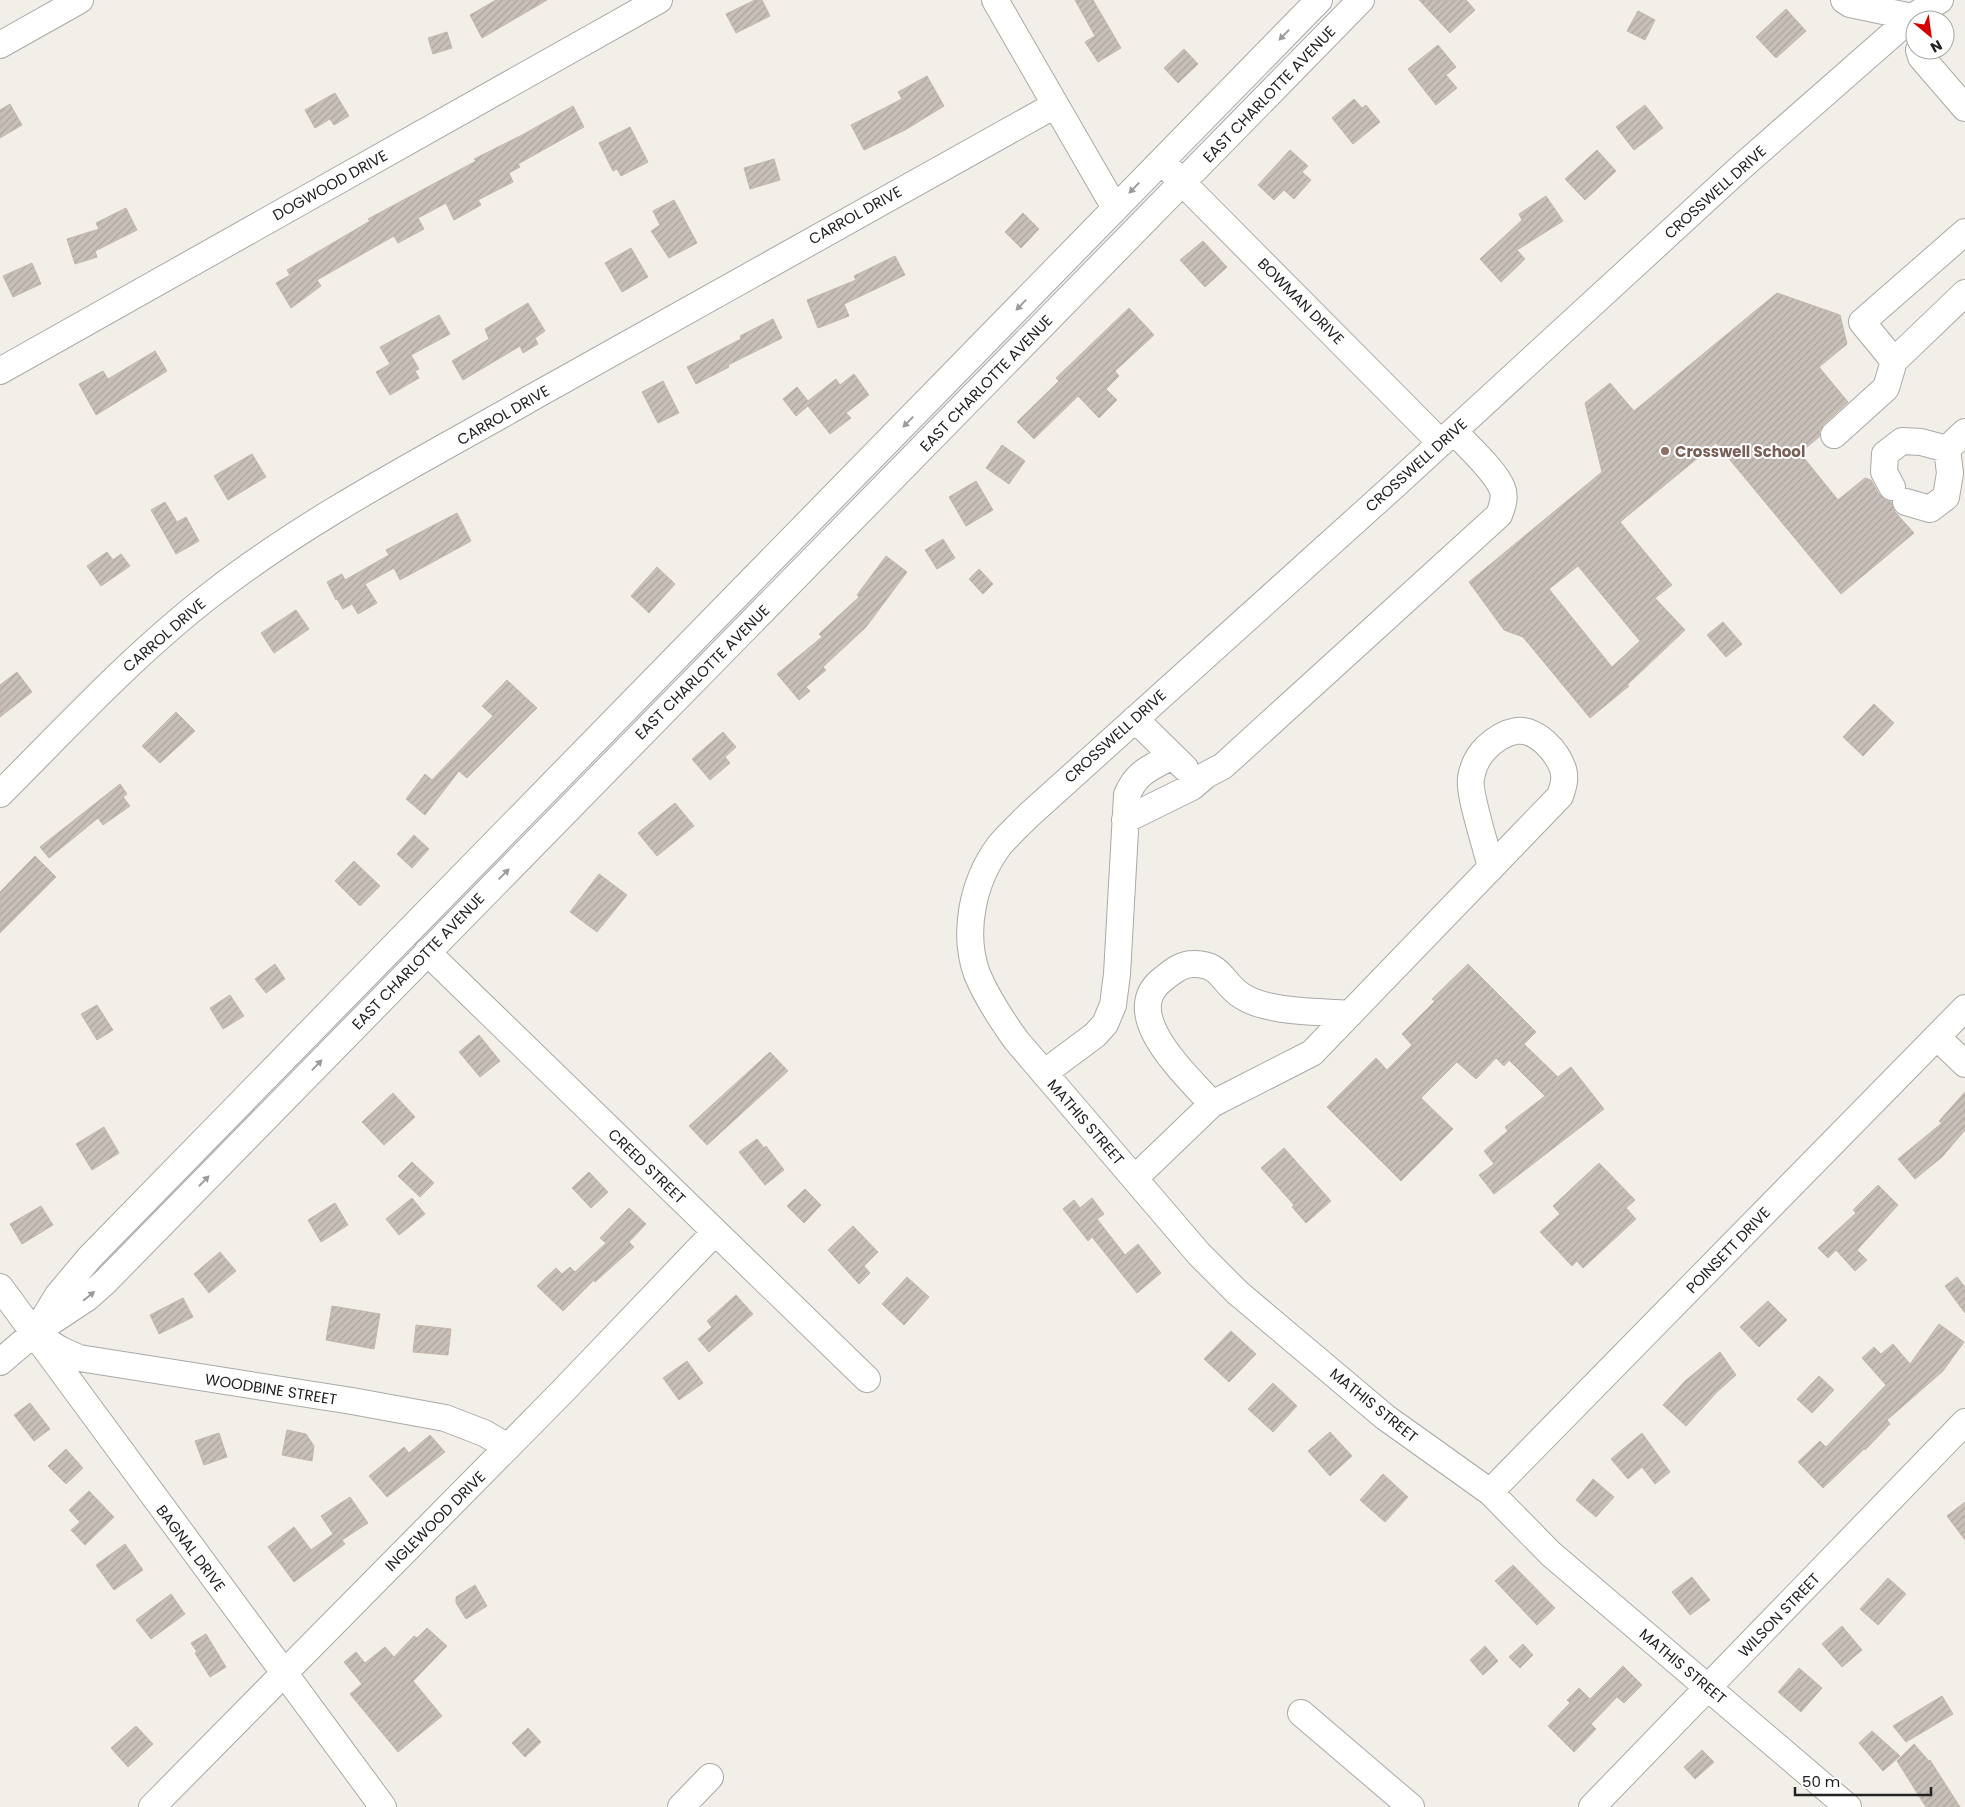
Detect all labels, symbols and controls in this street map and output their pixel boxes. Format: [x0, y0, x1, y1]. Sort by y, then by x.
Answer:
north arrow [1905, 10, 1955, 60]
street label: EAST CHARLOTTE AVENUE [1198, 21, 1340, 167]
one-way arrow [1279, 29, 1291, 41]
text: N [1927, 35, 1946, 58]
street label: CROSSWELL DRIVE [1659, 140, 1771, 244]
street label: DOGWOOD DRIVE [269, 145, 391, 225]
street label: CARROL DRIVE [805, 181, 905, 249]
one-way arrow [1128, 182, 1140, 194]
street label: BOWMAN DRIVE [1253, 253, 1349, 349]
one-way arrow [1015, 299, 1027, 311]
street label: EAST CHARLOTTE AVENUE [915, 310, 1057, 456]
street label: CARROL DRIVE [453, 380, 553, 450]
street label: CROSSWELL DRIVE [1360, 413, 1472, 517]
one-way arrow [902, 415, 914, 427]
place label: Crosswell School [1675, 441, 1805, 462]
marker: Crosswell School [1659, 445, 1671, 457]
street label: CARROL DRIVE [118, 593, 210, 677]
street label: EAST CHARLOTTE AVENUE [630, 600, 774, 744]
street label: CROSSWELL DRIVE [1059, 684, 1171, 788]
one-way arrow [498, 868, 510, 880]
street label: EAST CHARLOTTE AVENUE [347, 888, 489, 1034]
one-way arrow [311, 1059, 323, 1071]
street label: MATHIS STREET [1043, 1075, 1129, 1169]
street label: CREED STREET [604, 1124, 690, 1208]
one-way arrow [198, 1175, 210, 1187]
street label: POINSETT DRIVE [1681, 1202, 1775, 1298]
one-way arrow [82, 1290, 95, 1301]
street label: MATHIS STREET [1326, 1363, 1422, 1447]
street label: WOODBINE STREET [203, 1368, 339, 1410]
street label: INGLEWOOD DRIVE [380, 1466, 490, 1576]
street label: BAGNAL DRIVE [152, 1500, 230, 1596]
street label: WILSON STREET [1733, 1568, 1825, 1662]
street label: MATHIS STREET [1635, 1623, 1731, 1709]
scale bar [1795, 1764, 1931, 1796]
text: 50 m [1802, 1771, 1840, 1792]

